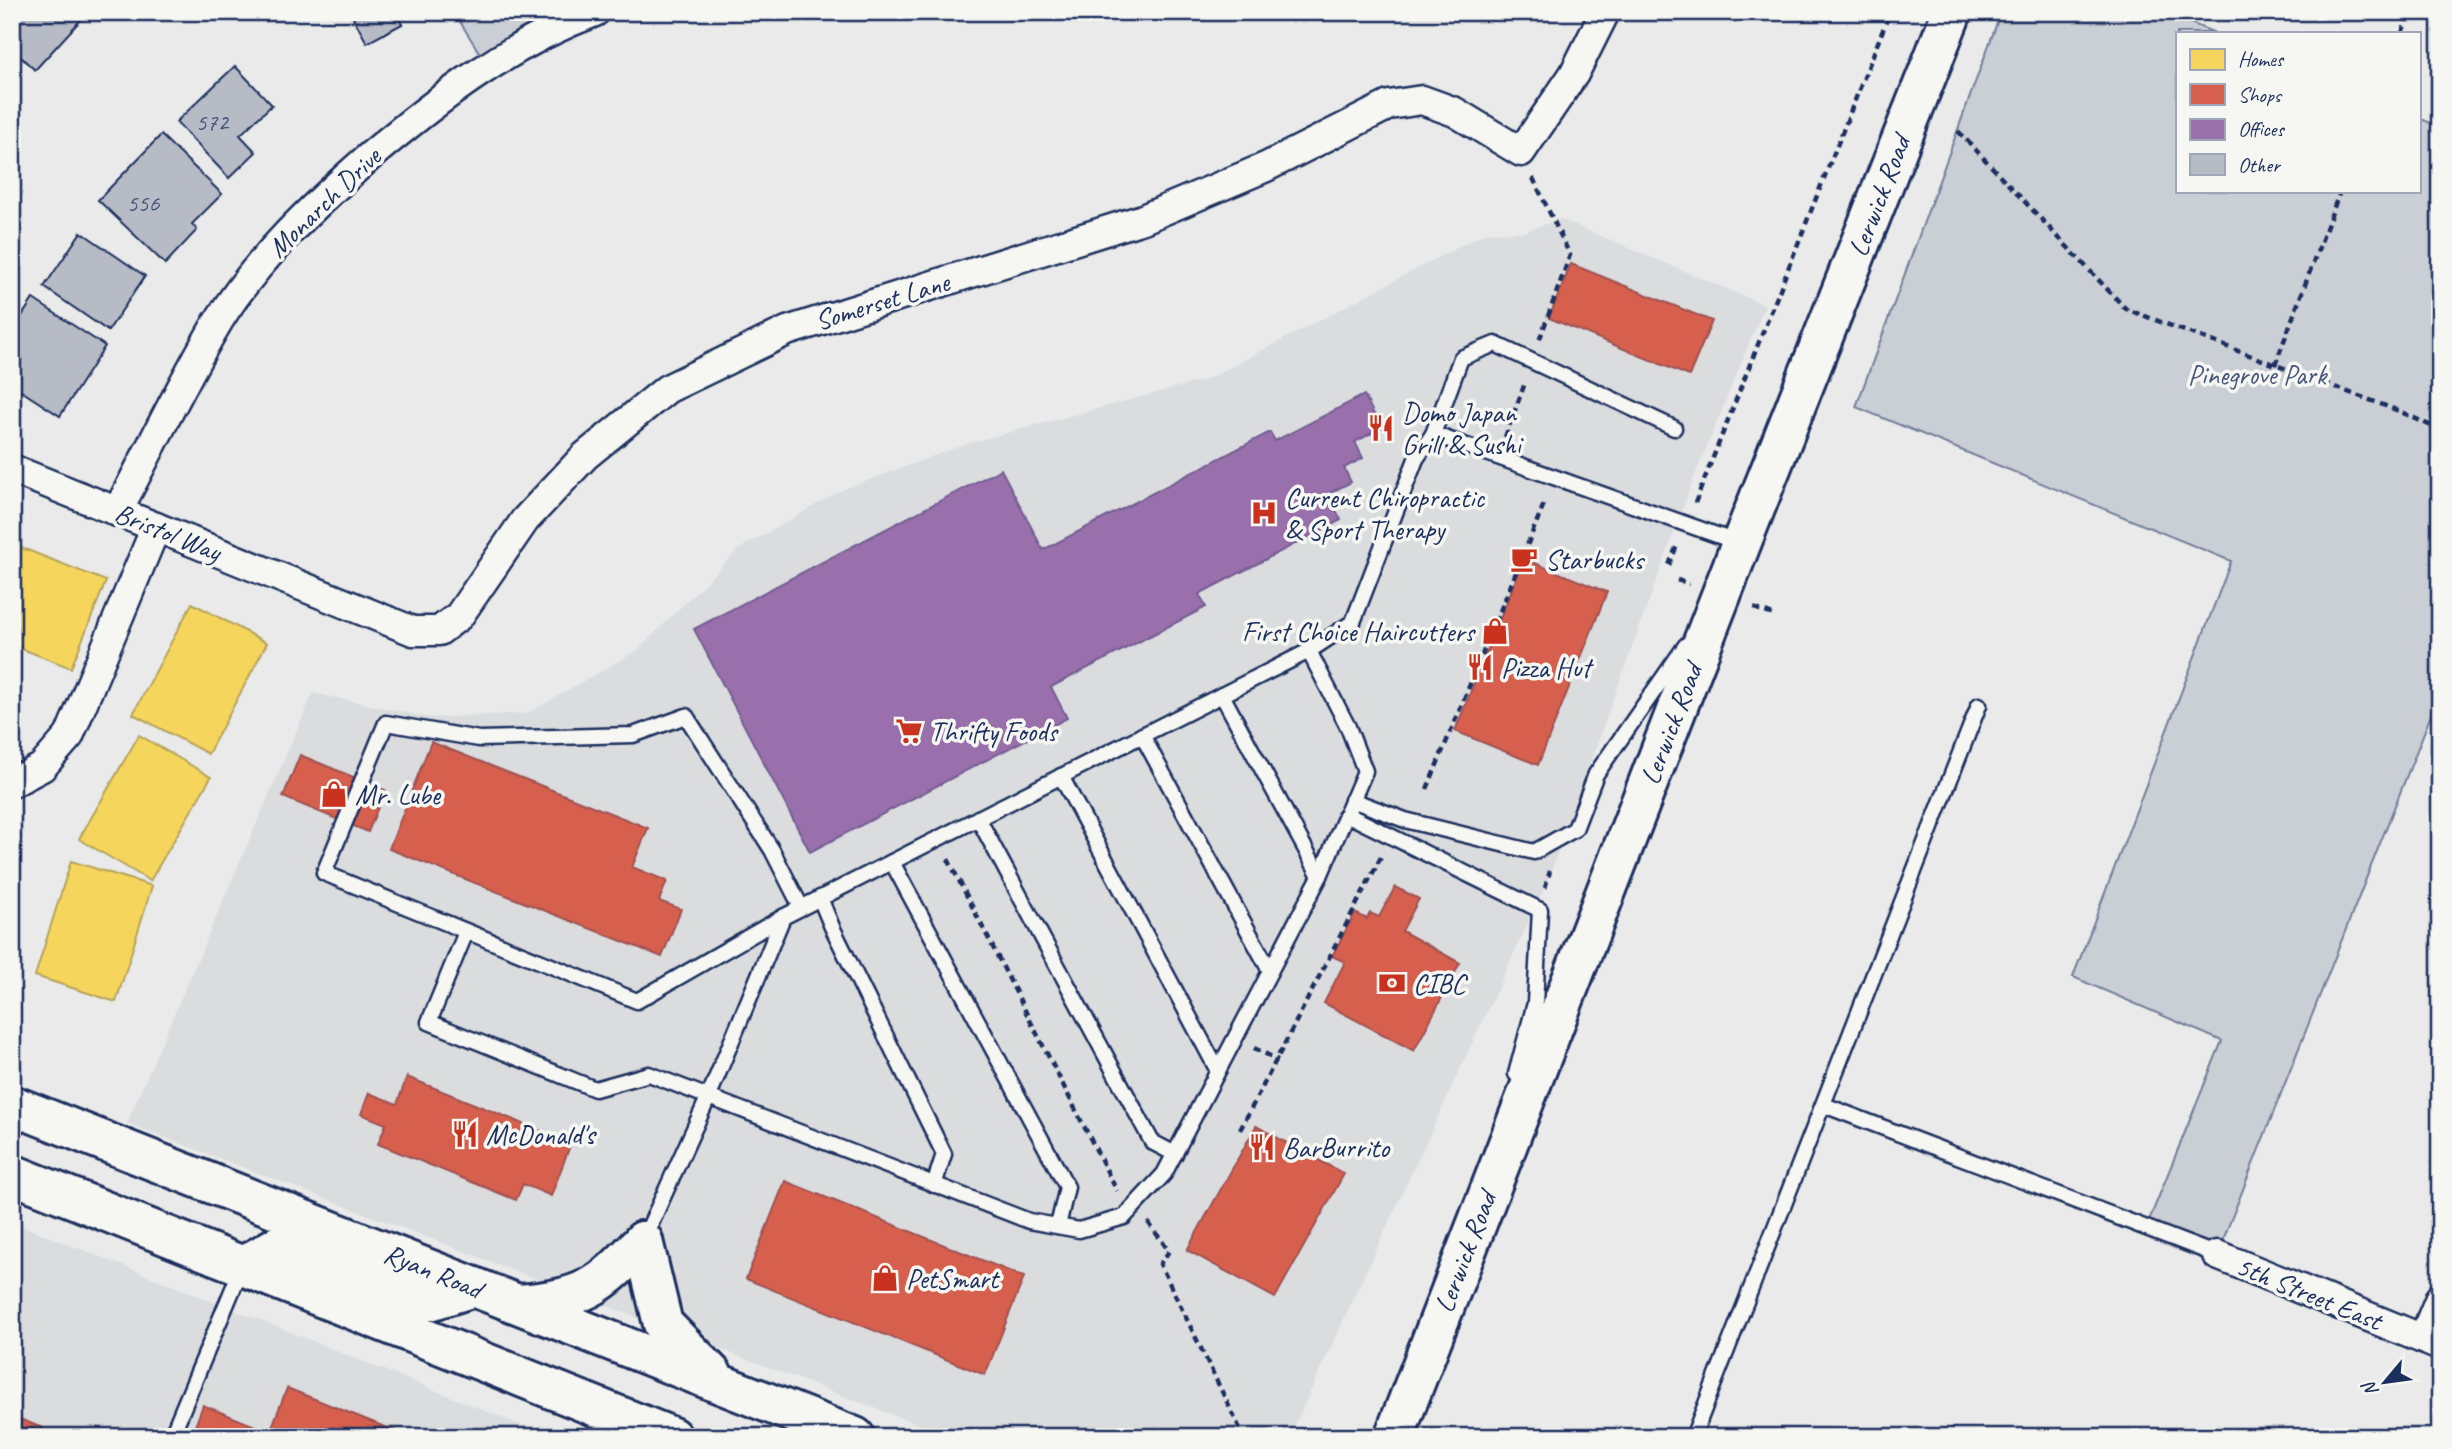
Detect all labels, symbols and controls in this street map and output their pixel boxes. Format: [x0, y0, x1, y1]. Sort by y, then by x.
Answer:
legend [2176, 32, 2420, 192]
text: Homes [2238, 46, 2285, 72]
text: Shops [2238, 82, 2283, 108]
house number: 572 [196, 107, 230, 137]
text: Offices [2238, 116, 2285, 142]
street label: Lerwick Road [1840, 127, 1919, 261]
street label: Monarch Drive [260, 138, 389, 265]
text: Other [2238, 152, 2281, 178]
house number: 556 [127, 188, 160, 218]
street label: Somerset Lane [811, 263, 955, 338]
park label: Pinegrove Park [2188, 357, 2328, 392]
place label: Domo Japan Grill & Sushi [1402, 395, 1525, 462]
restaurant icon: Domo Japan Grill & Sushi [1366, 413, 1396, 443]
place label: Current Chiropractic & Sport Therapy [1285, 480, 1485, 547]
street label: Bristol Way [110, 495, 228, 570]
hospital icon: Current Chiropractic & Sport Therapy [1249, 498, 1279, 528]
place label: Starbucks [1545, 542, 1645, 577]
cafe icon: Starbucks [1509, 544, 1539, 574]
place label: First Choice Haircutters [1242, 614, 1476, 649]
shop icon: First Choice Haircutters [1480, 616, 1510, 646]
place label: Pizza Hut [1501, 650, 1594, 685]
restaurant icon: Pizza Hut [1465, 652, 1495, 682]
street label: Lerwick Road [1632, 655, 1711, 789]
place label: Thrifty Foods [930, 714, 1059, 749]
supermarket icon: Thrifty Foods [894, 716, 924, 746]
place label: Mr. Lube [355, 777, 442, 812]
shop icon: Mr. Lube [319, 779, 349, 809]
place label: CIBC [1413, 966, 1469, 1001]
bank icon: CIBC [1377, 968, 1407, 998]
place label: McDonald's [486, 1117, 597, 1152]
restaurant icon: McDonald's [450, 1119, 480, 1149]
place label: BarBurrito [1283, 1130, 1391, 1165]
restaurant icon: BarBurrito [1247, 1132, 1277, 1162]
street label: Lerwick Road [1426, 1183, 1505, 1317]
street label: Ryan Road [379, 1236, 491, 1308]
street label: 5th Street East [2231, 1248, 2389, 1339]
place label: PetSmart [906, 1261, 1001, 1296]
shop icon: PetSmart [870, 1263, 900, 1293]
north arrow [2350, 1348, 2420, 1418]
text: N [2356, 1376, 2384, 1401]

